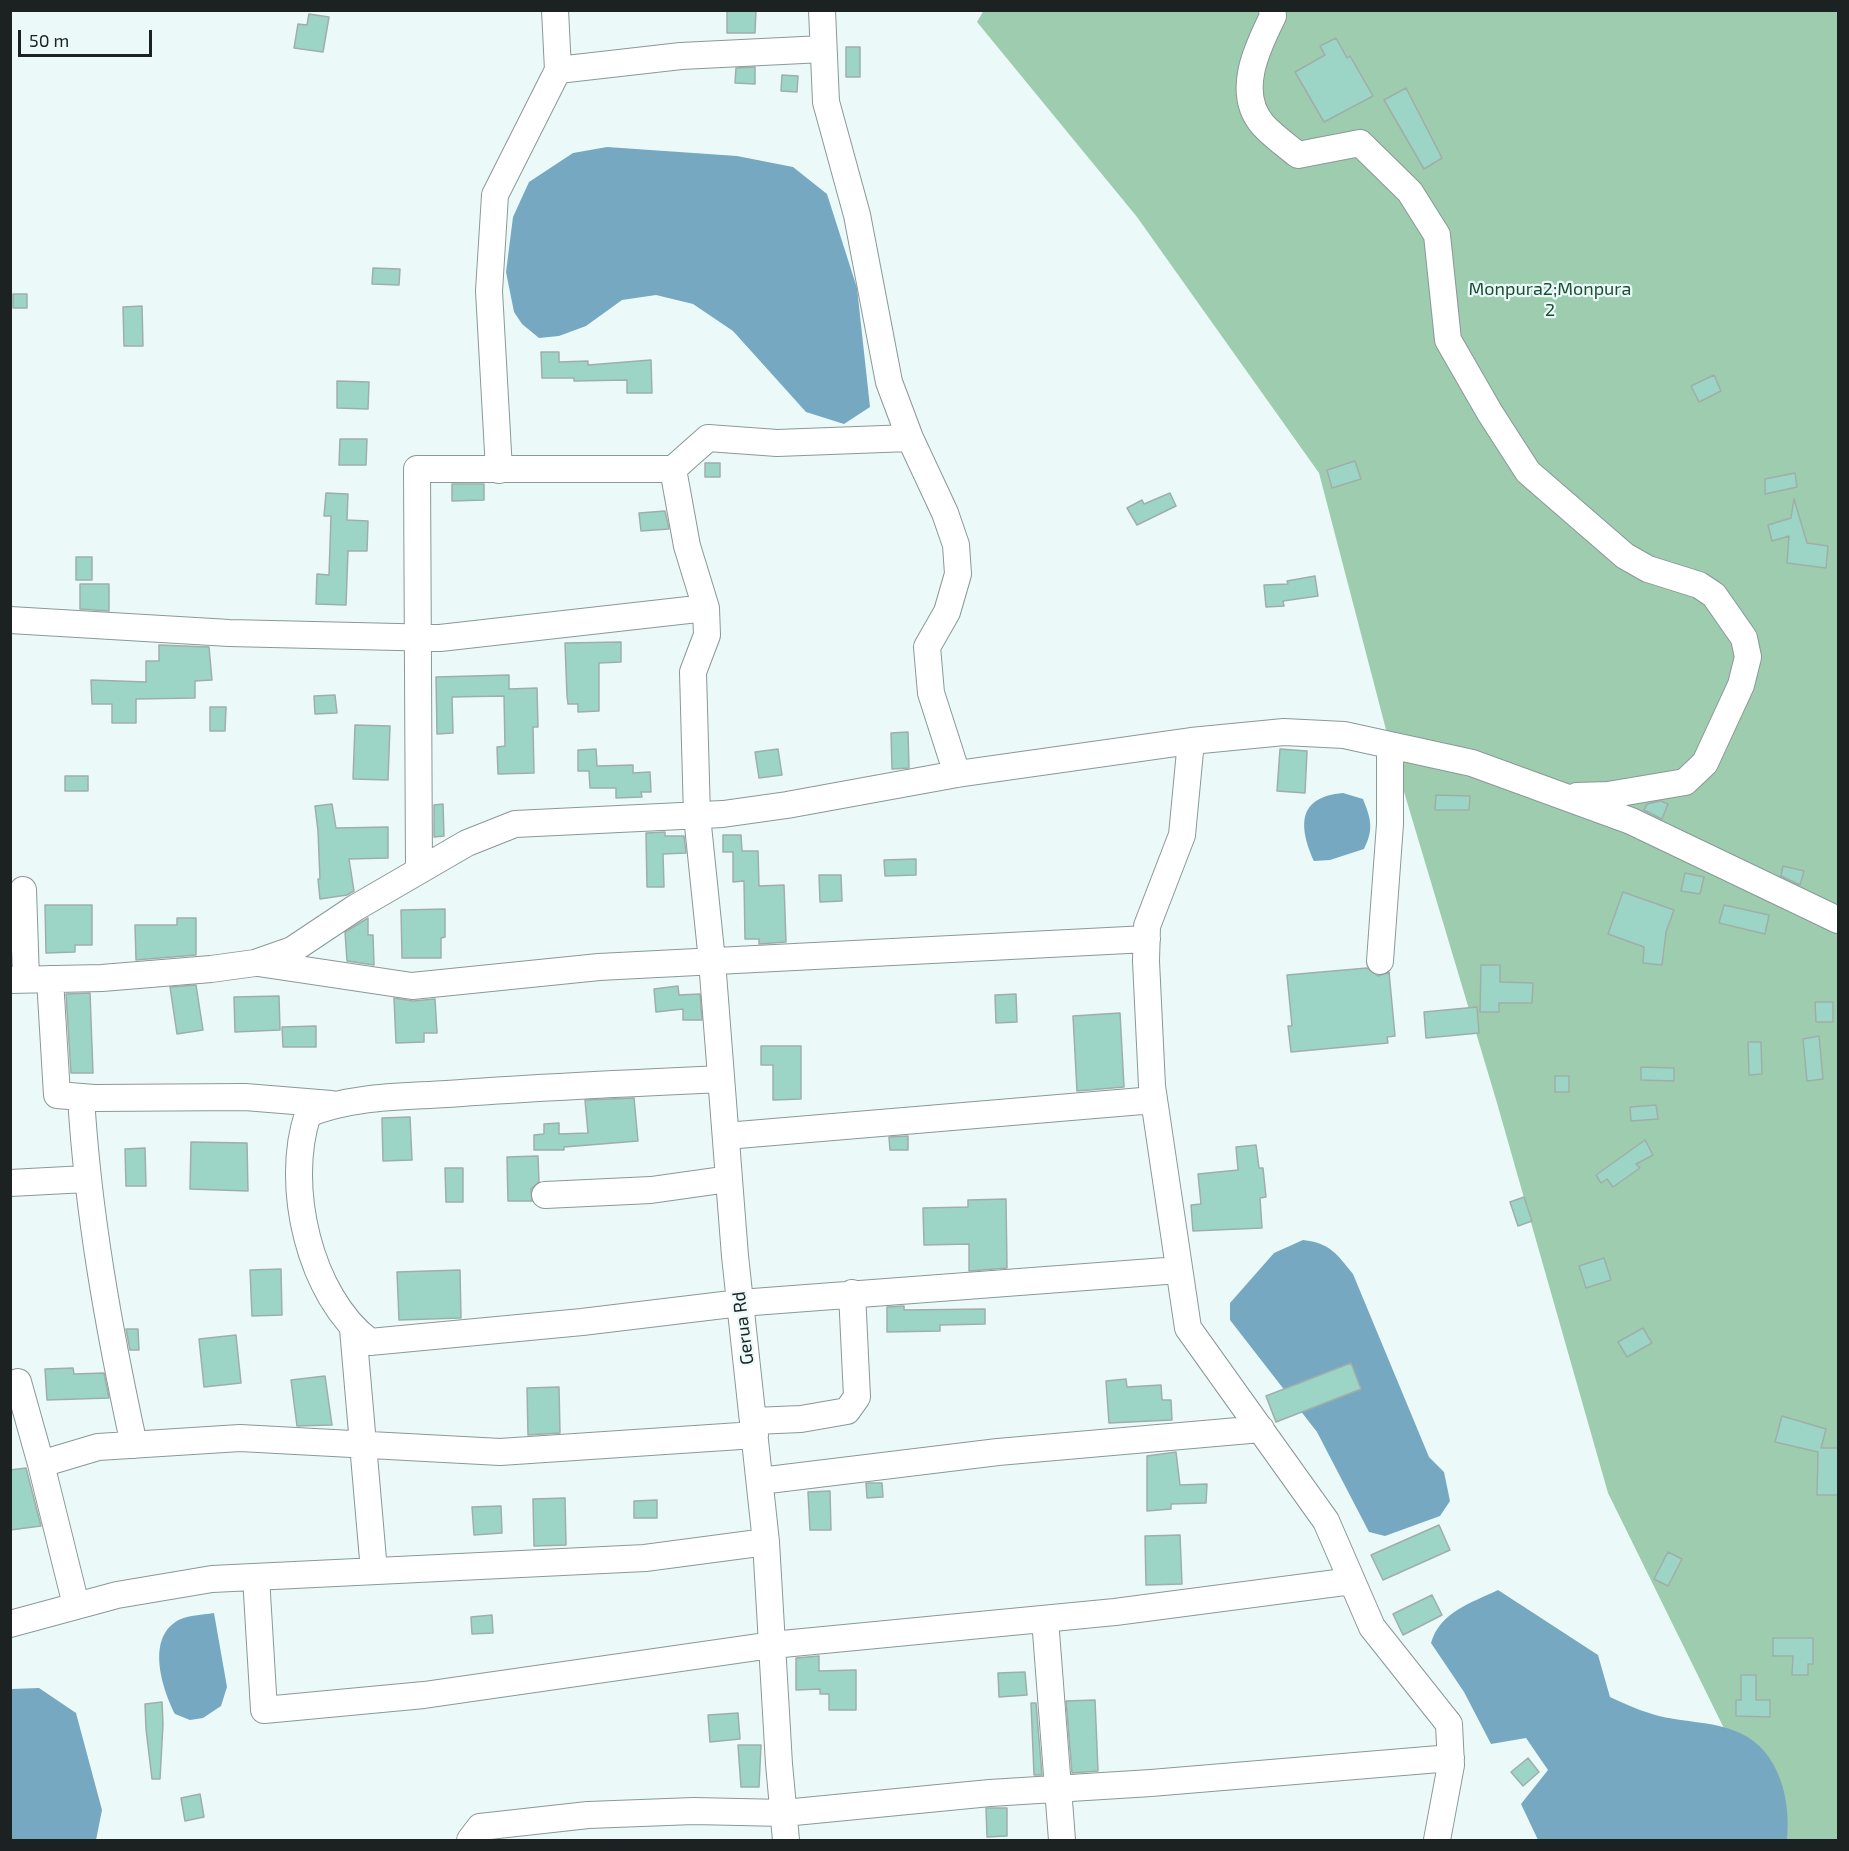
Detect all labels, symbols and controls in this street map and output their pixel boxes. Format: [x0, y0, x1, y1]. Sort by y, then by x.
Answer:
scale bar [21, 18, 154, 56]
text: 50 m [29, 29, 69, 51]
park label: Monpura2;Monpura 2 [1469, 278, 1631, 320]
street label: Gerua Rd [728, 1290, 758, 1366]

